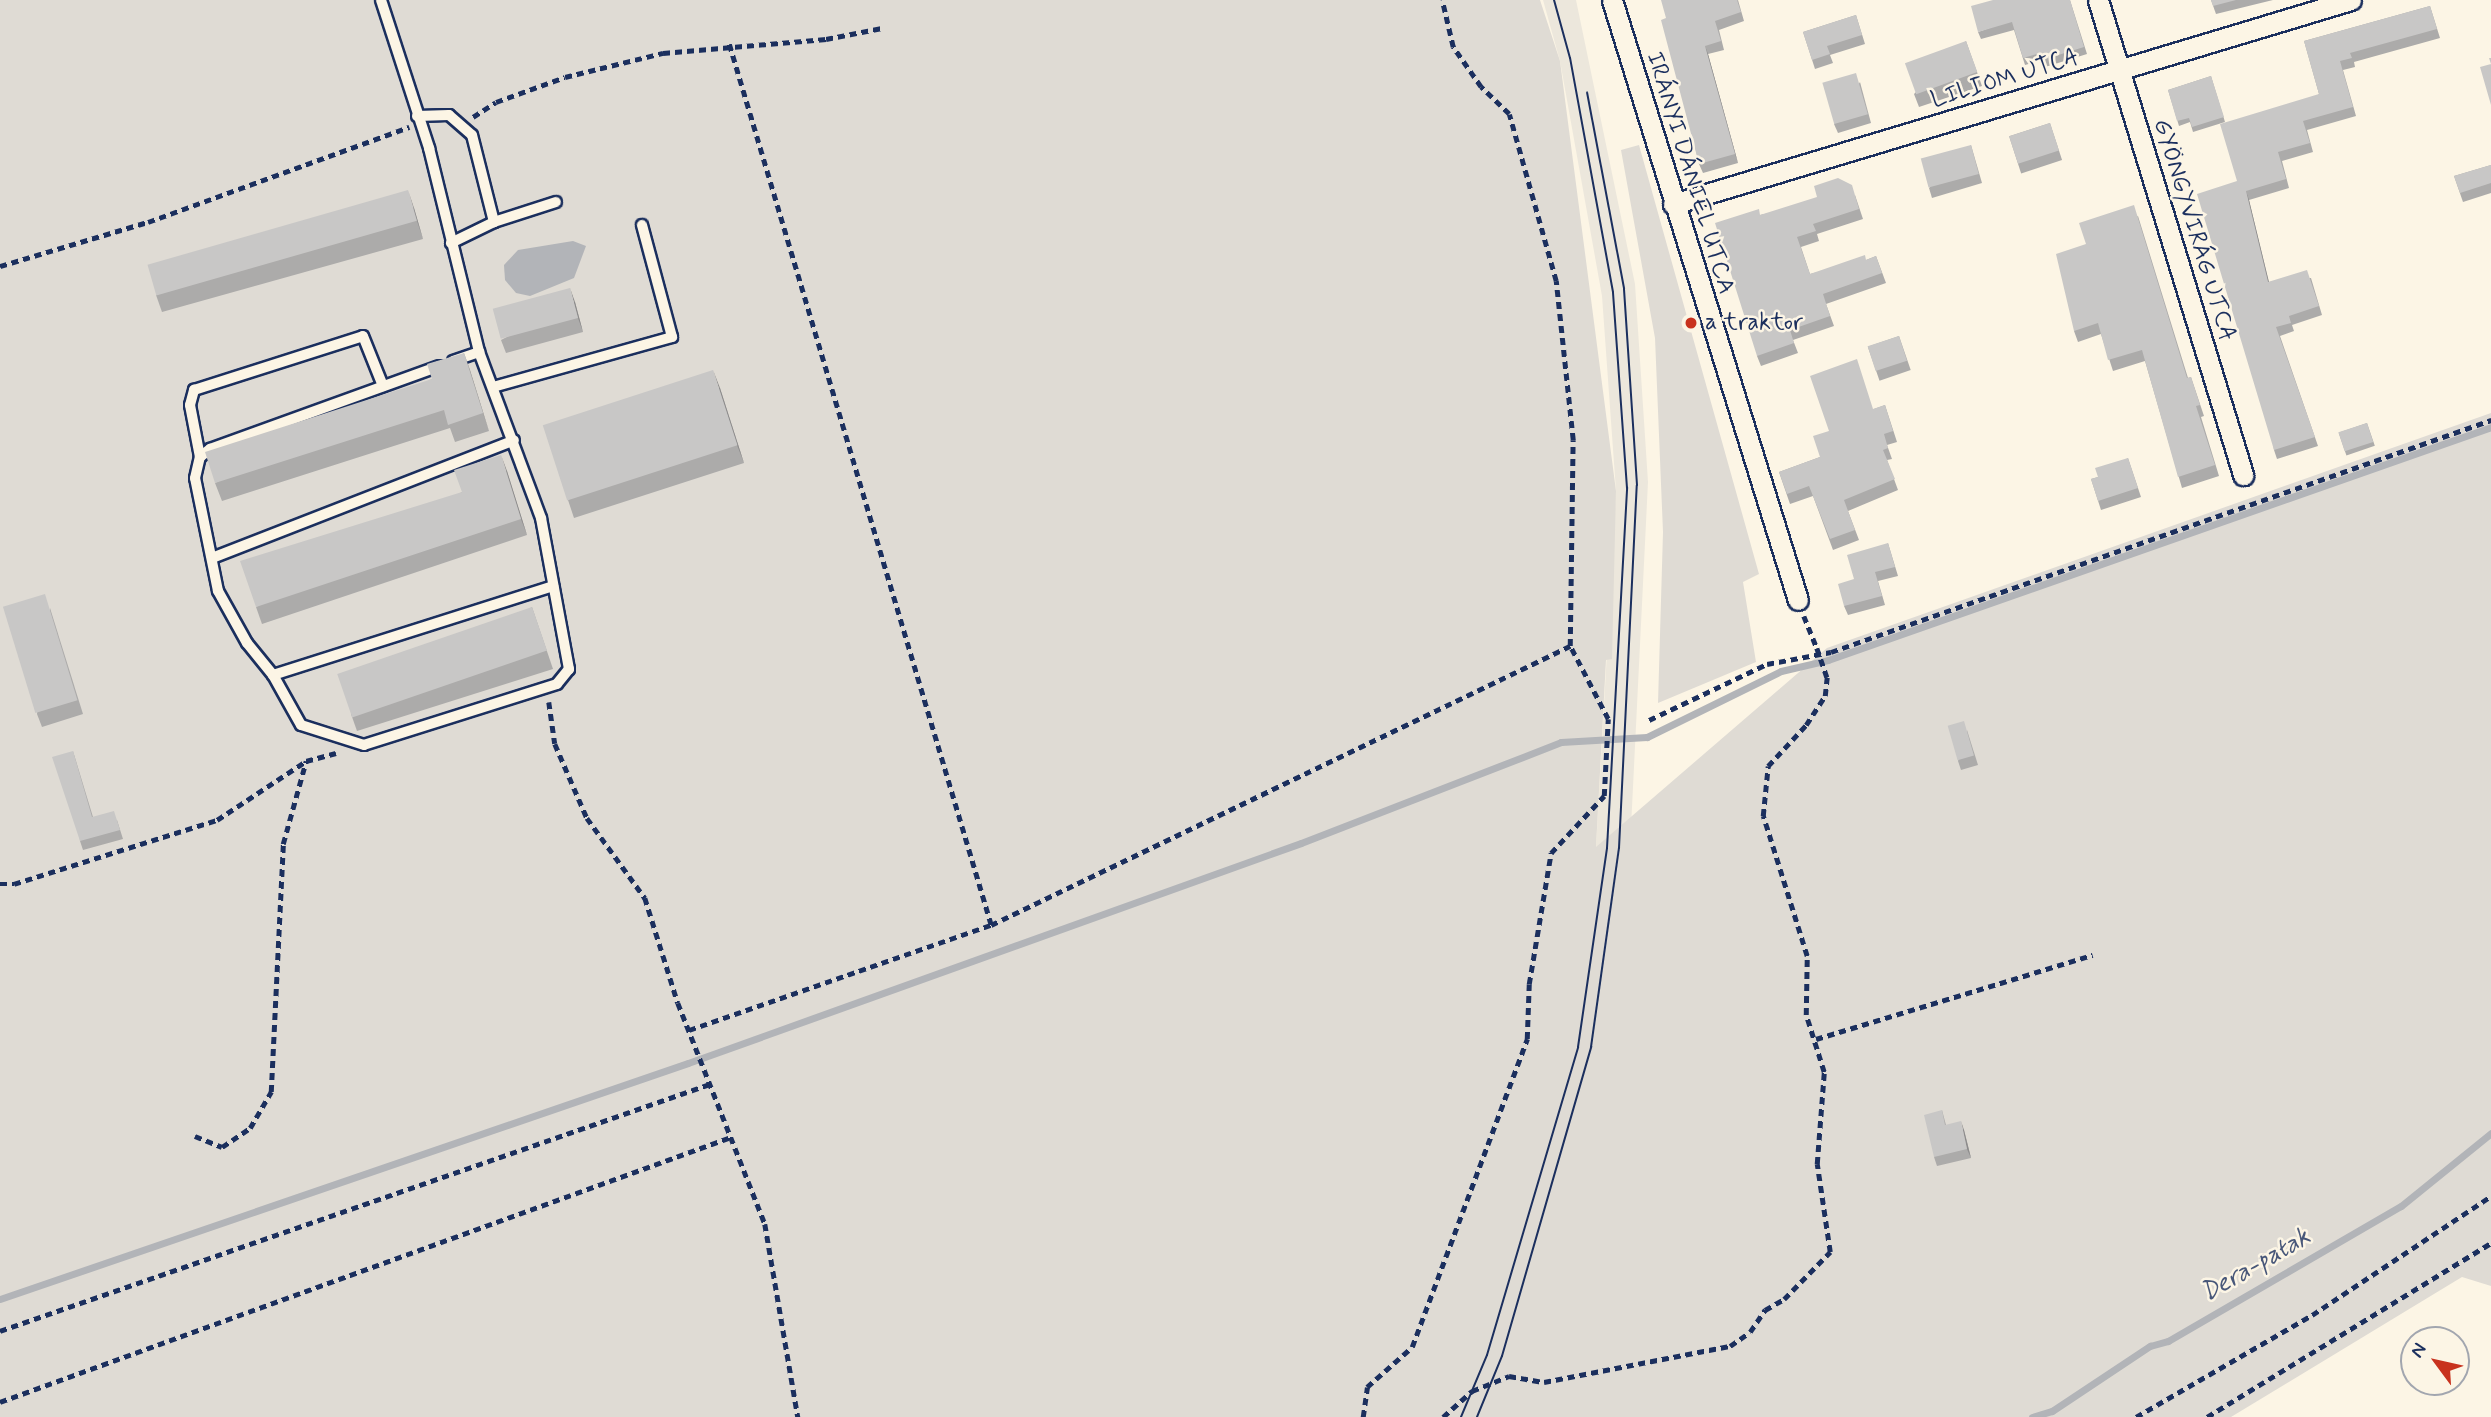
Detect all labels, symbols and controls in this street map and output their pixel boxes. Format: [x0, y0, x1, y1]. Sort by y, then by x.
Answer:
street label: LILIOM UTCA [1928, 43, 2082, 115]
street label: IRÁNYI DÁNIEL UTCA [1640, 51, 1740, 295]
street label: GYÖNGYVIRÁG UTCA [2147, 117, 2241, 343]
place label: a traktor [1705, 309, 1805, 337]
marker: a traktor [1683, 315, 1699, 331]
water label: Dera-patak [2196, 1222, 2316, 1310]
north arrow [2400, 1326, 2470, 1396]
text: N [2405, 1338, 2433, 1362]

